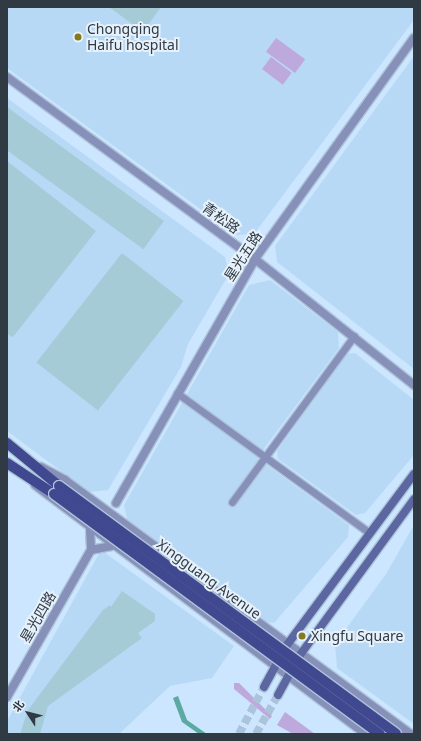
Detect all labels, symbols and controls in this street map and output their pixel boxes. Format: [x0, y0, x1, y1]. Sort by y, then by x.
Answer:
place label: Chongqing Haifu hospital [87, 21, 179, 54]
marker: Chongqing Haifu hospital [72, 31, 84, 43]
street label: 青松路 [199, 199, 243, 237]
street label: 星光五路 [221, 228, 265, 284]
street label: Xingguang Avenue [154, 536, 264, 622]
street label: 星光四路 [17, 589, 59, 645]
place label: Xingfu Square [311, 628, 403, 644]
marker: Xingfu Square [296, 630, 308, 642]
north arrow [8, 693, 48, 733]
text: 北 [9, 697, 27, 715]

